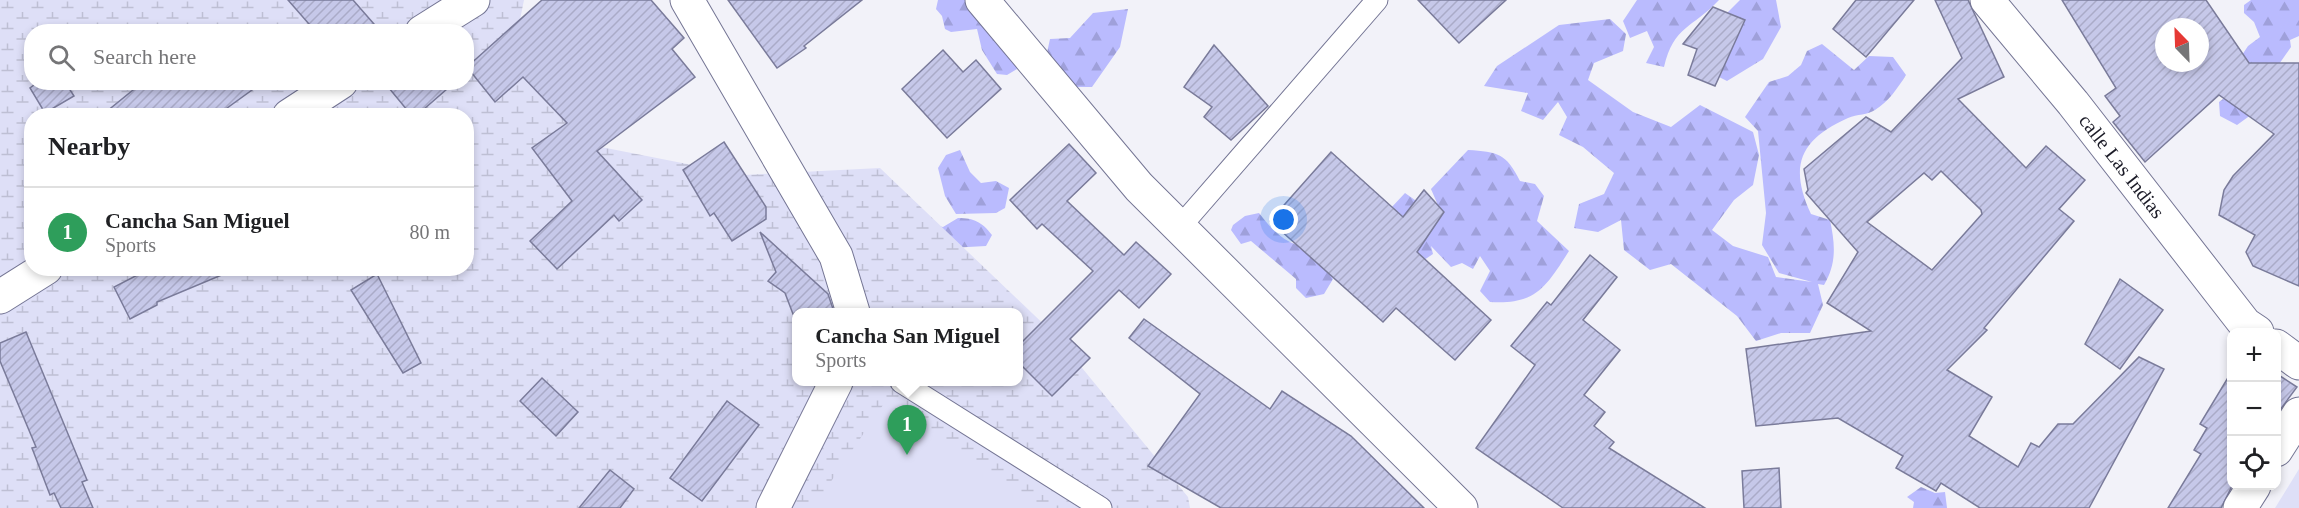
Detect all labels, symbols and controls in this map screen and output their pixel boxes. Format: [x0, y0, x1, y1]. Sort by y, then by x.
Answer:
north arrow [2155, 18, 2209, 72]
search box [24, 24, 474, 90]
icon: search [45, 41, 78, 74]
text: Search here [93, 44, 196, 69]
street label: calle Las Indias [2075, 110, 2169, 222]
text: Nearby [48, 132, 130, 161]
your location [1269, 205, 1298, 234]
text: Cancha San Miguel [105, 208, 290, 233]
text: 1 [63, 221, 73, 243]
text: 80 m [409, 221, 450, 243]
text: Sports [105, 234, 156, 256]
popup [792, 308, 1023, 386]
text: Cancha San Miguel [815, 323, 1000, 348]
map controls [2227, 328, 2281, 490]
button: + [2227, 328, 2281, 382]
text: Sports [815, 349, 866, 371]
button: − [2227, 382, 2281, 436]
pin: 1 [888, 406, 926, 455]
button: locate [2227, 436, 2281, 490]

